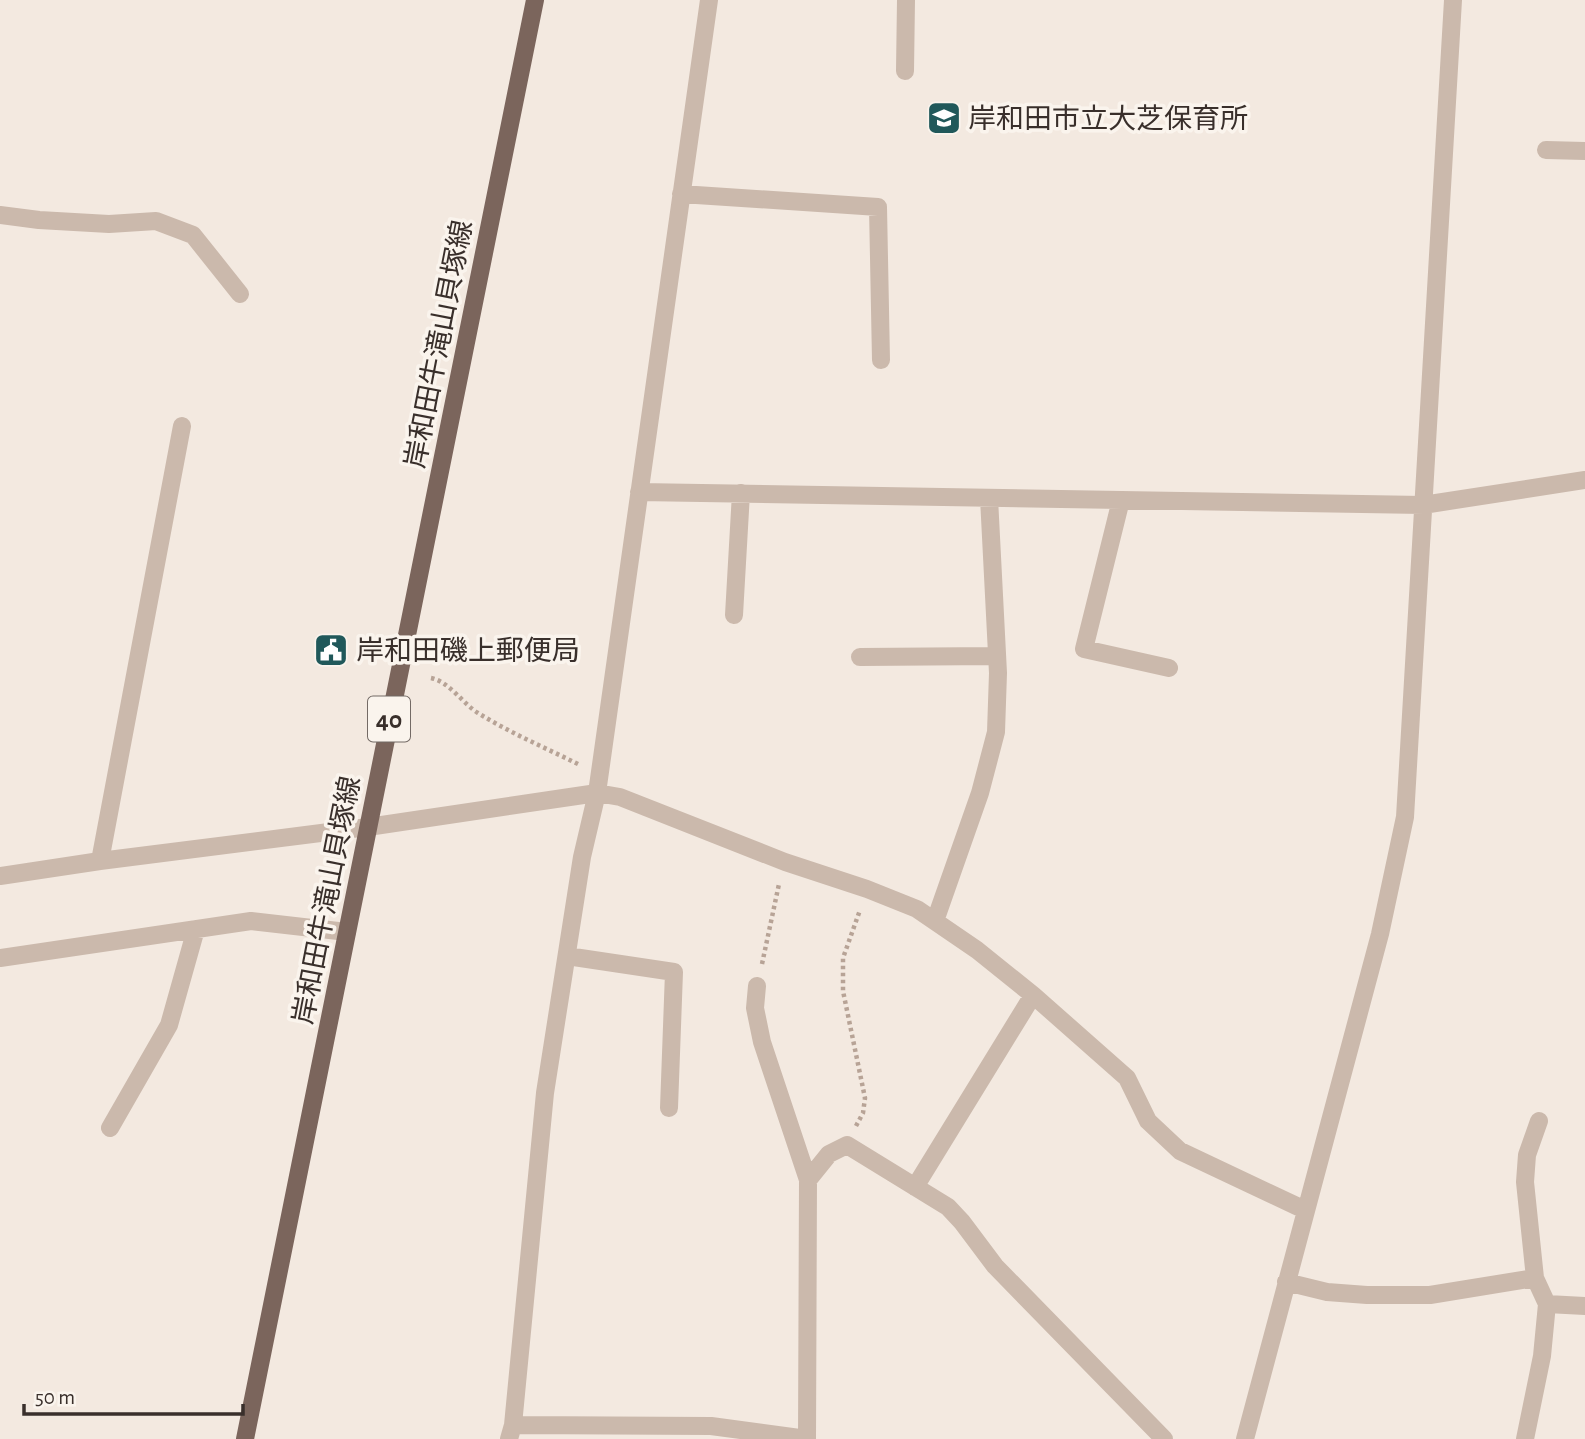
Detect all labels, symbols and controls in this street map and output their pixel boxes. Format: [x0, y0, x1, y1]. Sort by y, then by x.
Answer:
school or university icon: 岸和田市立大芝保育所 [925, 99, 963, 137]
place label: 岸和田市立大芝保育所 [968, 104, 1248, 134]
street label: 岸和田牛滝山貝塚線 [400, 218, 478, 471]
public building icon: 岸和田磯上郵便局 [312, 631, 350, 669]
place label: 岸和田磯上郵便局 [356, 636, 580, 666]
road number: 40 [368, 696, 410, 741]
street label: 岸和田牛滝山貝塚線 [288, 774, 366, 1027]
scale bar [24, 1372, 243, 1416]
text: 50 m [35, 1387, 75, 1408]

